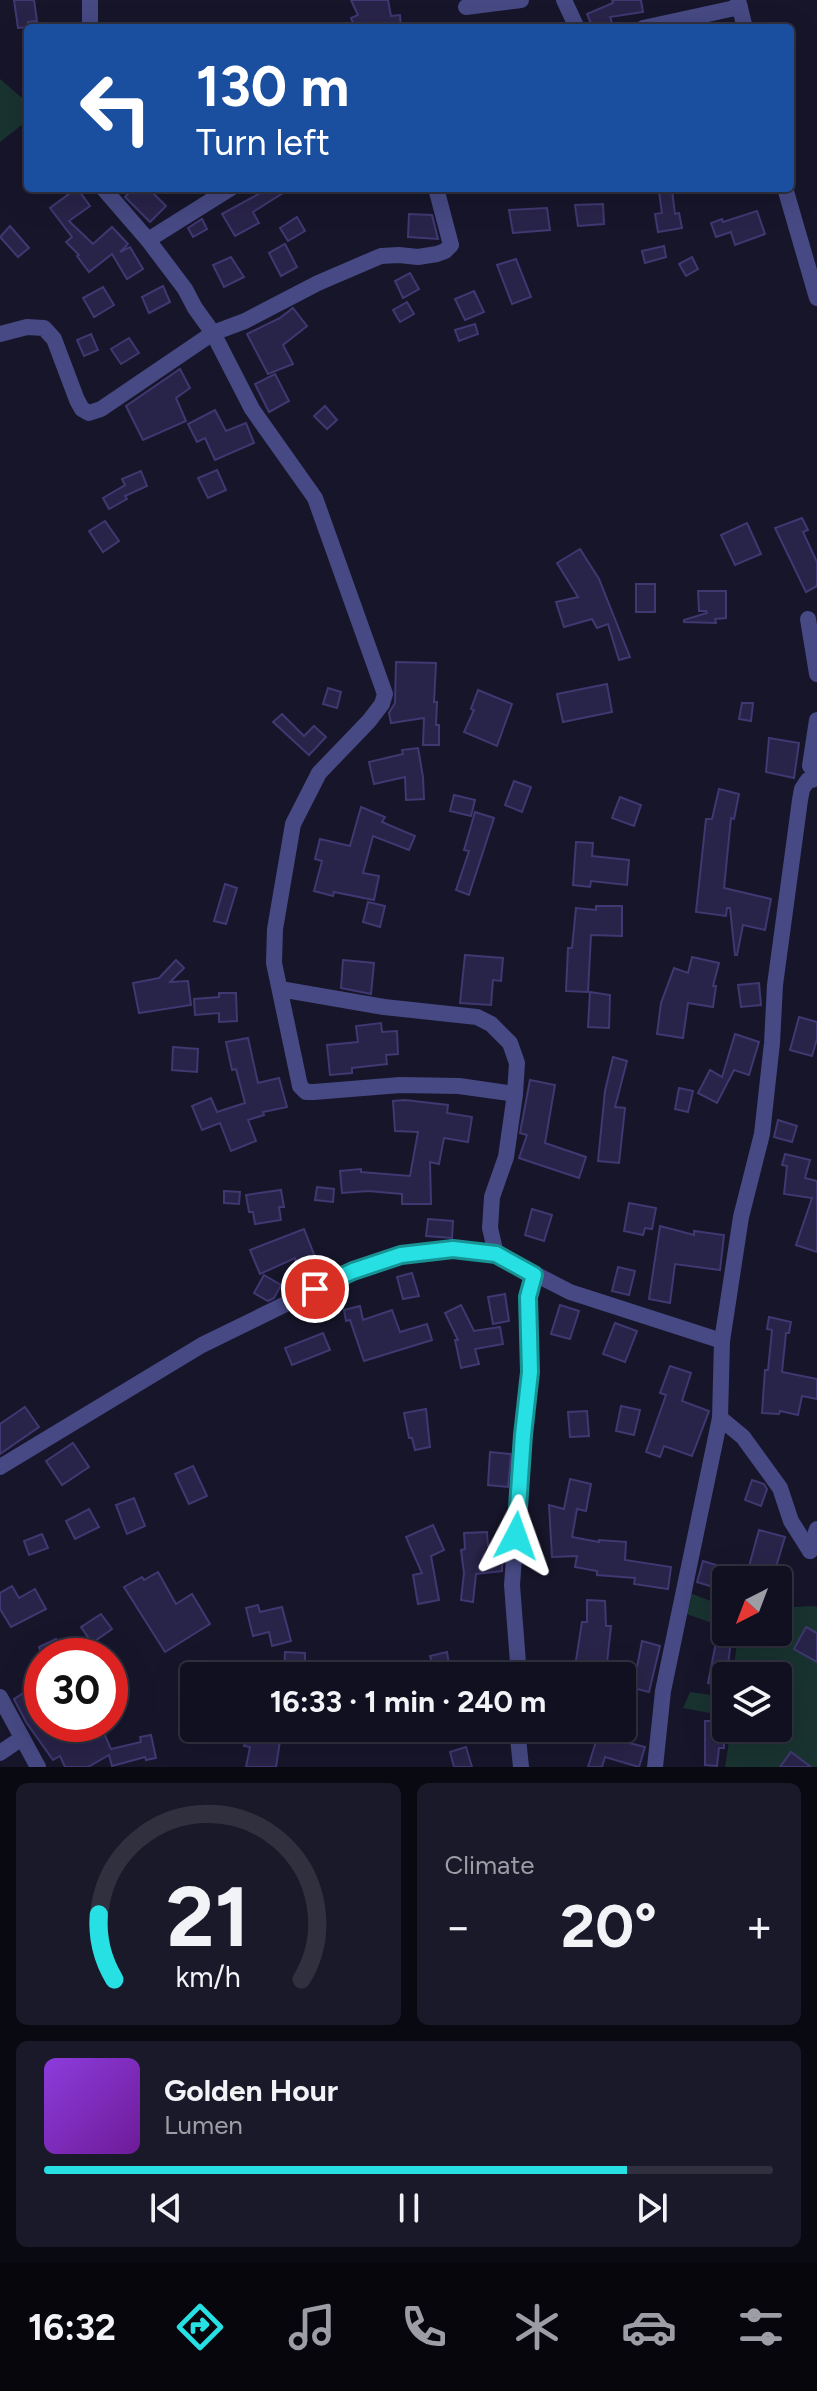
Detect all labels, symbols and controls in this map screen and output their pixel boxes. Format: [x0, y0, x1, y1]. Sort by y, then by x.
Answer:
text: 130 m [196, 53, 349, 120]
icon: left [64, 56, 168, 160]
text: Turn left [196, 121, 330, 164]
pin [281, 1255, 349, 1323]
icon: arrive [293, 1267, 337, 1311]
position arrow [474, 1494, 558, 1578]
north arrow [712, 1566, 792, 1646]
map controls [712, 1566, 792, 1742]
speed limit sign: 30 [24, 1638, 128, 1742]
button: layers [712, 1662, 792, 1742]
text: 16:33 · 1 min · 240 m [270, 1683, 546, 1720]
text: Climate [445, 1849, 534, 1881]
text: 21 [167, 1867, 250, 1967]
text: 20° [561, 1890, 657, 1962]
text: − [445, 1900, 472, 1953]
text: + [746, 1900, 773, 1953]
text: km/h [176, 1960, 241, 1994]
text: Golden Hour [164, 2072, 338, 2109]
text: Lumen [164, 2109, 243, 2141]
icon: previous [144, 2186, 188, 2230]
icon: pause [387, 2186, 431, 2230]
icon: next [630, 2186, 674, 2230]
icon: directions [172, 2299, 228, 2355]
icon: music [284, 2299, 340, 2355]
icon: phone [396, 2299, 452, 2355]
icon: climate [509, 2299, 565, 2355]
icon: car [621, 2299, 677, 2355]
icon: filters [733, 2299, 789, 2355]
text: 16:32 [28, 2306, 116, 2349]

